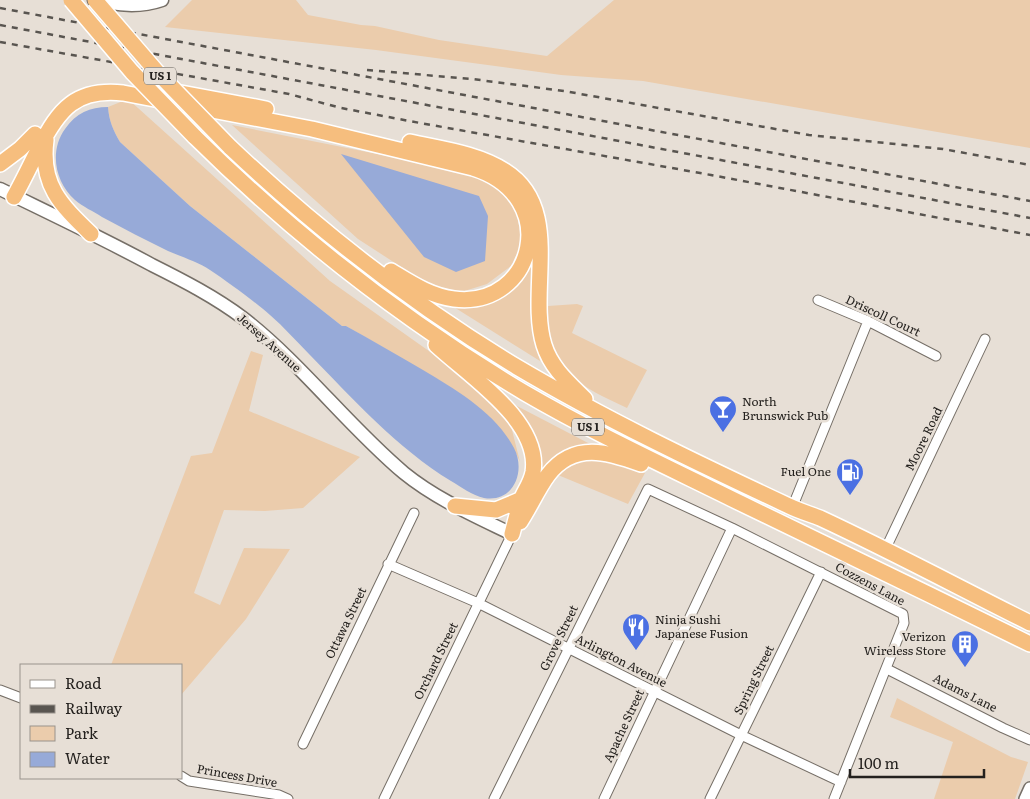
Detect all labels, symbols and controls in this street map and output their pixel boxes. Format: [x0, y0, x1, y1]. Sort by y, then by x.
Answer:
road number: US 1 [144, 68, 176, 84]
street label: Driscoll Court [843, 290, 924, 340]
street label: Jersey Avenue [234, 309, 306, 376]
place label: North Brunswick Pub [742, 392, 828, 424]
bar icon: North Brunswick Pub [708, 394, 738, 433]
street label: Moore Road [900, 403, 947, 474]
road number: US 1 [572, 418, 604, 436]
fuel station icon: Fuel One [835, 457, 865, 496]
place label: Fuel One [781, 462, 831, 480]
street label: Cozzens Lane [832, 557, 909, 609]
street label: Ottawa Street [320, 583, 370, 662]
street label: Grove Street [534, 601, 582, 673]
place label: Ninja Sushi Japanese Fusion [655, 610, 748, 642]
restaurant icon: Ninja Sushi Japanese Fusion [621, 612, 651, 651]
street label: Orchard Street [408, 619, 462, 702]
place label: Verizon Wireless Store [864, 627, 946, 659]
street label: Arlington Avenue [572, 629, 670, 691]
building icon: Verizon Wireless Store [950, 629, 980, 668]
street label: Spring Street [728, 642, 778, 717]
legend [20, 664, 182, 779]
street label: Adams Lane [930, 668, 1001, 716]
text: Road [65, 671, 101, 694]
street label: Apache Street [598, 686, 648, 765]
text: Railway [65, 696, 123, 719]
text: Park [65, 721, 99, 744]
text: Water [65, 746, 110, 769]
scale bar [850, 746, 984, 778]
text: 100 m [858, 751, 899, 774]
street label: Princess Drive [195, 759, 279, 791]

